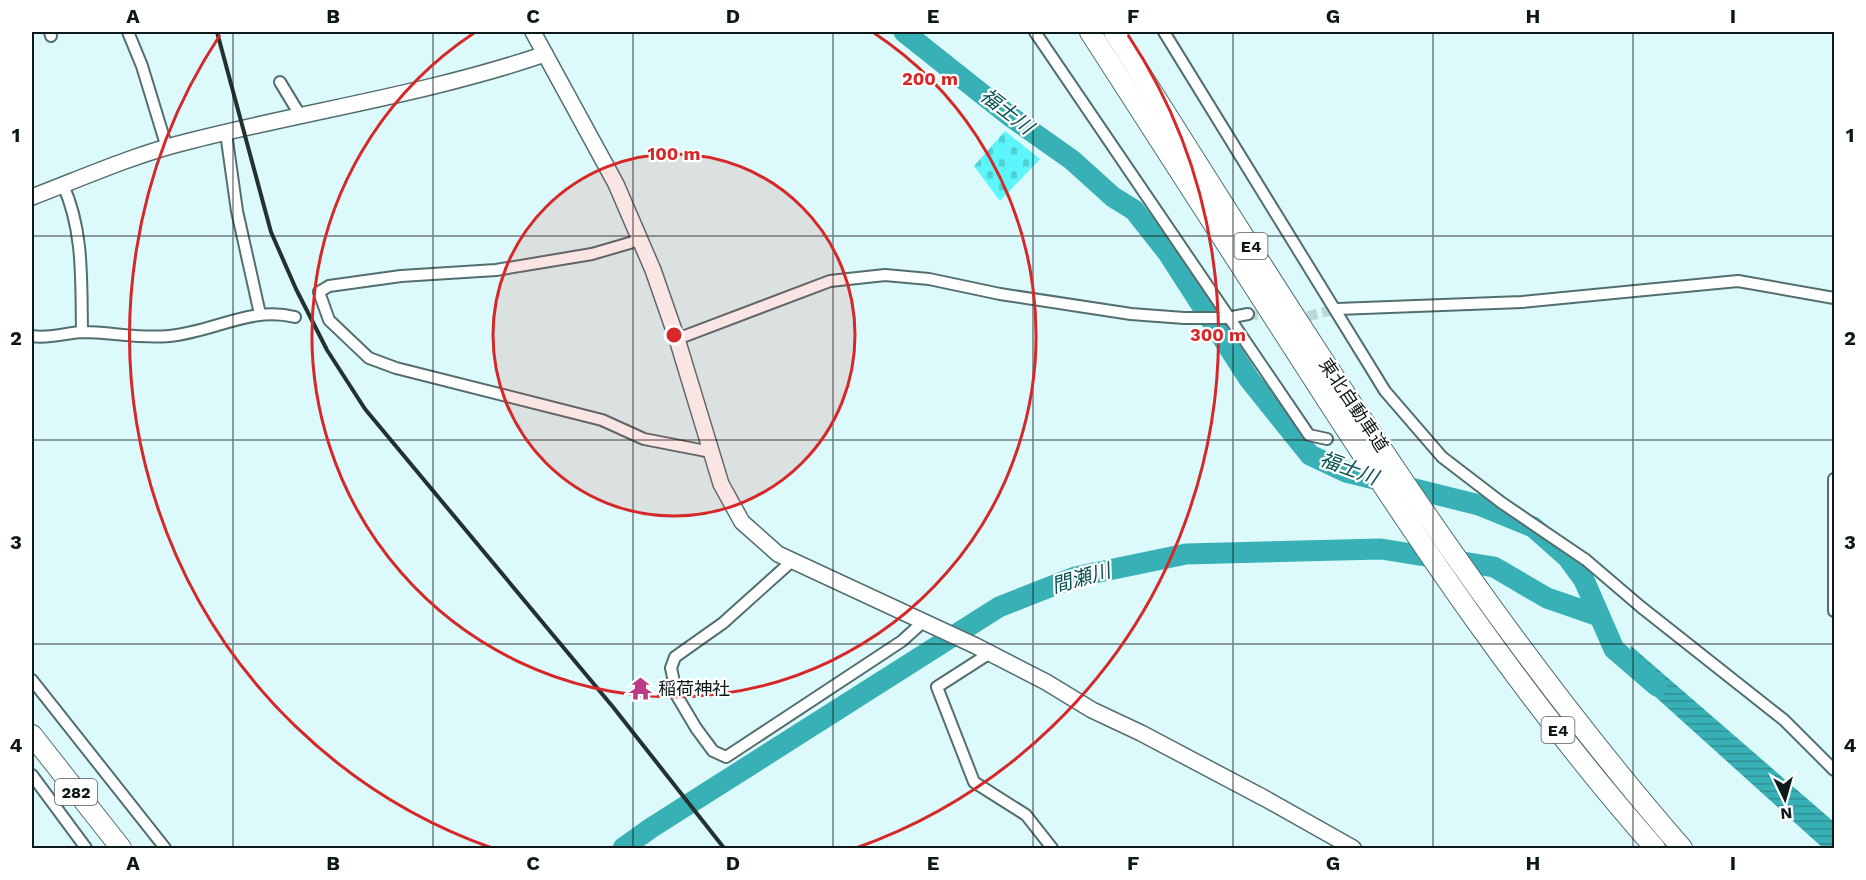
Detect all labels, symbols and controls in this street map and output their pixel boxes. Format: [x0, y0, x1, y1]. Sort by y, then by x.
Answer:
text: A [126, 4, 140, 28]
text: B [326, 4, 340, 28]
text: C [526, 4, 540, 28]
text: D [726, 4, 740, 28]
text: E [927, 4, 939, 28]
text: F [1127, 4, 1139, 28]
text: G [1326, 4, 1340, 28]
text: H [1526, 4, 1540, 28]
text: I [1730, 4, 1736, 28]
text: 200 m [902, 68, 958, 89]
water label: 福士川 [976, 83, 1040, 140]
text: 1 [12, 123, 20, 147]
text: 1 [1846, 123, 1854, 147]
text: 100 m [647, 143, 701, 164]
road number: E4 [1234, 233, 1268, 259]
text: 300 m [1190, 324, 1246, 345]
centre of rings [664, 325, 684, 345]
text: 2 [10, 326, 22, 350]
text: 2 [1844, 326, 1856, 350]
street label: 東北自動車道 [1315, 354, 1393, 456]
water label: 福士川 [1317, 446, 1383, 490]
text: 3 [10, 530, 22, 554]
text: 3 [1844, 530, 1856, 554]
water label: 間瀬川 [1049, 558, 1115, 598]
temple icon: 稲荷神社 [627, 675, 653, 701]
place label: 稲荷神社 [658, 678, 730, 699]
road number: E4 [1542, 717, 1574, 743]
text: 4 [10, 733, 23, 757]
text: 4 [1844, 733, 1857, 757]
north arrow [1755, 769, 1815, 829]
road number: 282 [55, 779, 97, 805]
text: N [1780, 803, 1793, 823]
text: A [126, 851, 140, 875]
text: B [326, 851, 340, 875]
text: C [526, 851, 540, 875]
text: D [726, 851, 740, 875]
text: E [927, 851, 939, 875]
text: F [1127, 851, 1139, 875]
text: G [1326, 851, 1340, 875]
text: H [1526, 851, 1540, 875]
text: I [1730, 851, 1736, 875]

